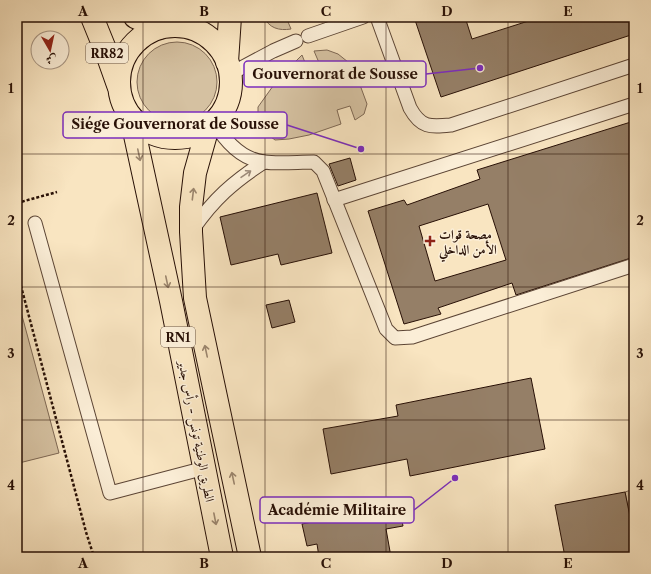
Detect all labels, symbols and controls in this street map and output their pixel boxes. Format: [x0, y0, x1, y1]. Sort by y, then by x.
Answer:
text: A [77, 3, 89, 19]
text: B [199, 3, 209, 19]
text: C [321, 3, 331, 19]
text: D [441, 3, 453, 19]
text: E [563, 3, 573, 19]
north arrow [30, 30, 70, 70]
road number: RR82 [86, 43, 128, 63]
text: ش [45, 52, 58, 68]
callout: Gouvernorat de Sousse [244, 61, 426, 87]
text: Gouvernorat de Sousse [252, 65, 418, 83]
text: 1 [8, 80, 14, 96]
text: 1 [637, 80, 643, 96]
callout: Siége Gouvernorat de Sousse [63, 112, 287, 138]
text: Siége Gouvernorat de Sousse [71, 115, 279, 133]
one-way arrow [135, 148, 143, 161]
one-way arrow [240, 170, 251, 178]
one-way arrow [189, 188, 197, 201]
text: 2 [7, 212, 15, 228]
text: 2 [636, 212, 644, 228]
place label: مصحة قوات الأمن الداخلي [438, 226, 497, 262]
marker: مصحة قوات الأمن الداخلي [424, 235, 436, 247]
one-way arrow [163, 275, 171, 288]
road number: RN1 [161, 327, 195, 347]
one-way arrow [202, 344, 210, 357]
text: 3 [7, 345, 15, 361]
text: 3 [636, 345, 644, 361]
street label: الطريق الوطنية تونس - رأس جدير [173, 357, 219, 504]
one-way arrow [229, 472, 237, 485]
text: 4 [7, 477, 15, 493]
text: 4 [636, 477, 644, 493]
callout: Académie Militaire [260, 497, 414, 523]
text: Académie Militaire [267, 501, 406, 519]
one-way arrow [211, 512, 219, 525]
text: A [77, 555, 89, 571]
text: B [199, 555, 209, 571]
text: C [321, 555, 331, 571]
text: D [441, 555, 453, 571]
text: E [563, 555, 573, 571]

